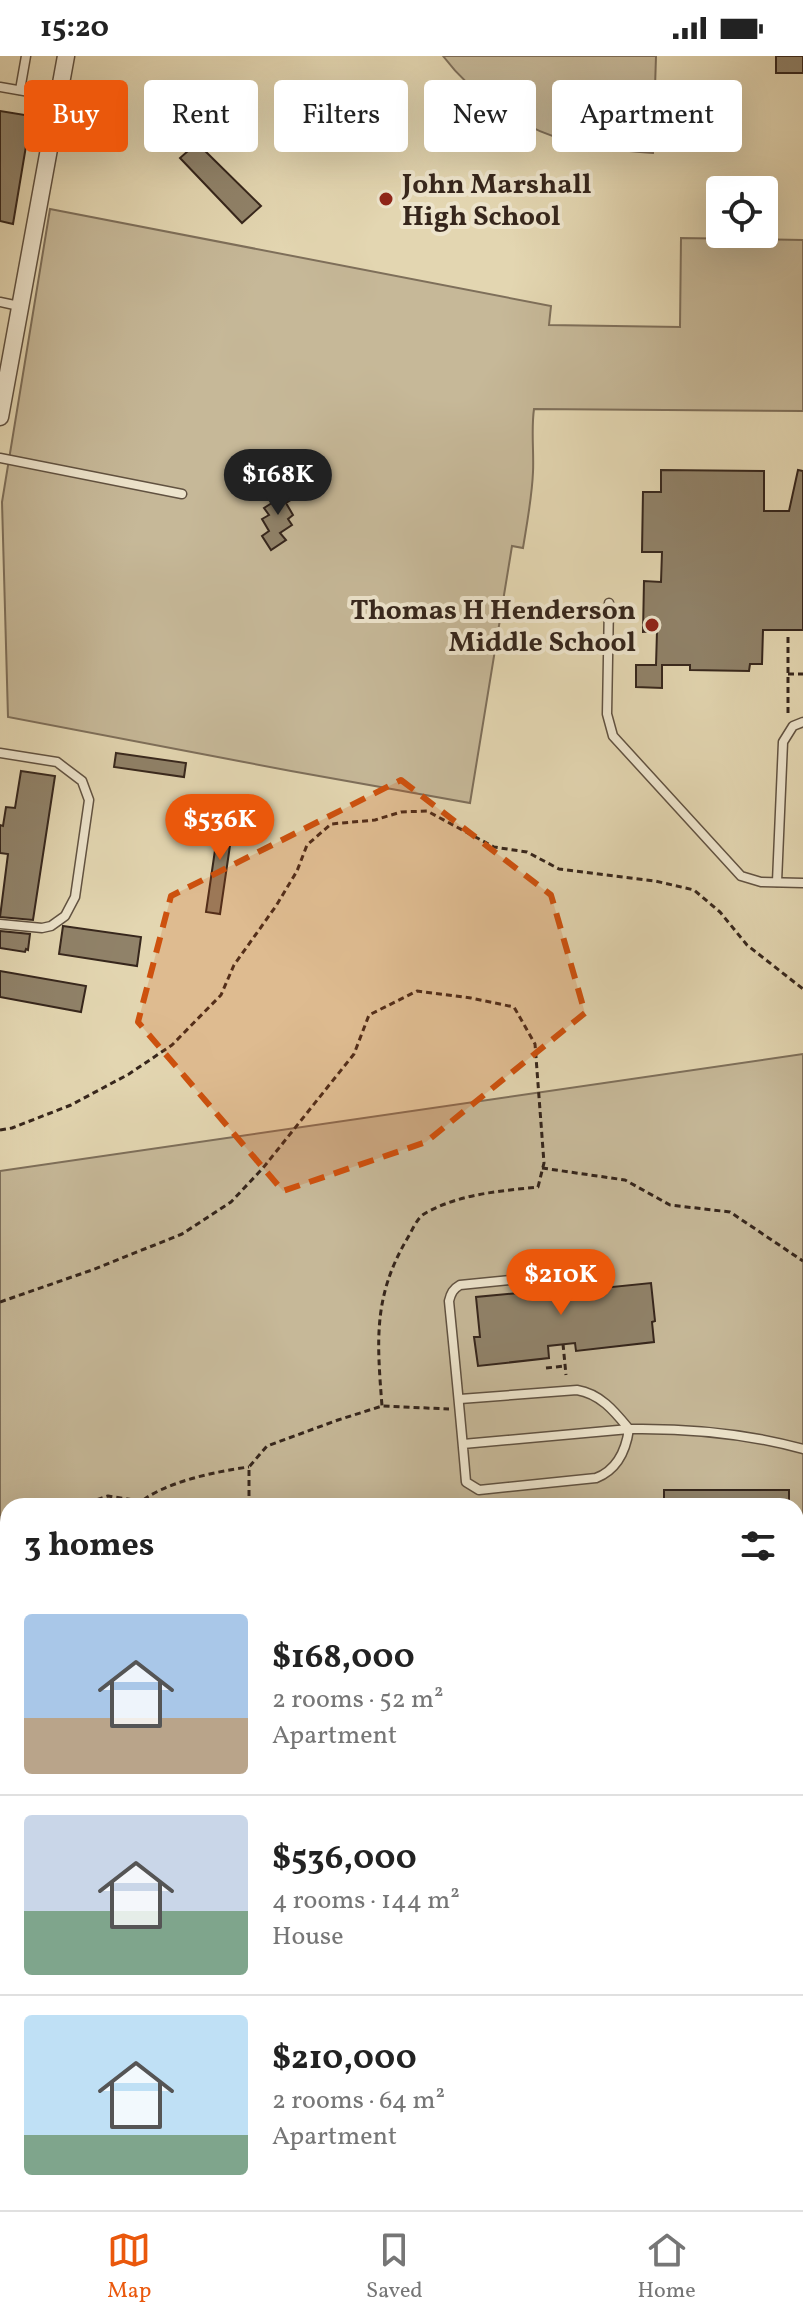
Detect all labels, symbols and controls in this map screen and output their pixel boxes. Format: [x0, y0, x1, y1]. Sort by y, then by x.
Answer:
text: 15:20 [40, 7, 109, 49]
chip: Buy [24, 80, 128, 152]
chip: Rent [144, 80, 258, 152]
chip: Filters [274, 80, 408, 152]
chip: New [424, 80, 536, 152]
chip: Apartment [552, 80, 742, 152]
place label: John Marshall High School [401, 166, 591, 237]
map controls [706, 176, 778, 248]
button: locate [706, 176, 778, 248]
marker: John Marshall High School [377, 190, 395, 208]
pin: $168K [222, 449, 334, 517]
text: $168K [242, 457, 314, 493]
place label: Thomas H Henderson Middle School [350, 592, 636, 663]
marker: Thomas H Henderson Middle School [643, 616, 661, 634]
pin: $536K [164, 794, 276, 862]
text: $536K [183, 802, 257, 838]
pin: $210K [505, 1249, 617, 1317]
text: $210K [524, 1257, 598, 1293]
text: 3 homes [24, 1523, 154, 1570]
icon: filters [736, 1524, 780, 1568]
text: $168,000 [272, 1635, 415, 1682]
icon: home [88, 1646, 184, 1742]
text: 2 rooms · 52 m² [272, 1682, 444, 1718]
text: Apartment [272, 1718, 397, 1754]
text: $536,000 [272, 1836, 417, 1883]
icon: home [88, 1847, 184, 1943]
text: 4 rooms · 144 m² [272, 1883, 460, 1919]
text: House [272, 1919, 344, 1955]
text: $210,000 [272, 2036, 417, 2083]
icon: home [88, 2047, 184, 2143]
text: 2 rooms · 64 m² [272, 2083, 445, 2119]
text: Apartment [272, 2119, 397, 2155]
tab: Map [107, 2228, 151, 2307]
tab: Saved [366, 2228, 423, 2307]
tab: Home [637, 2228, 696, 2307]

